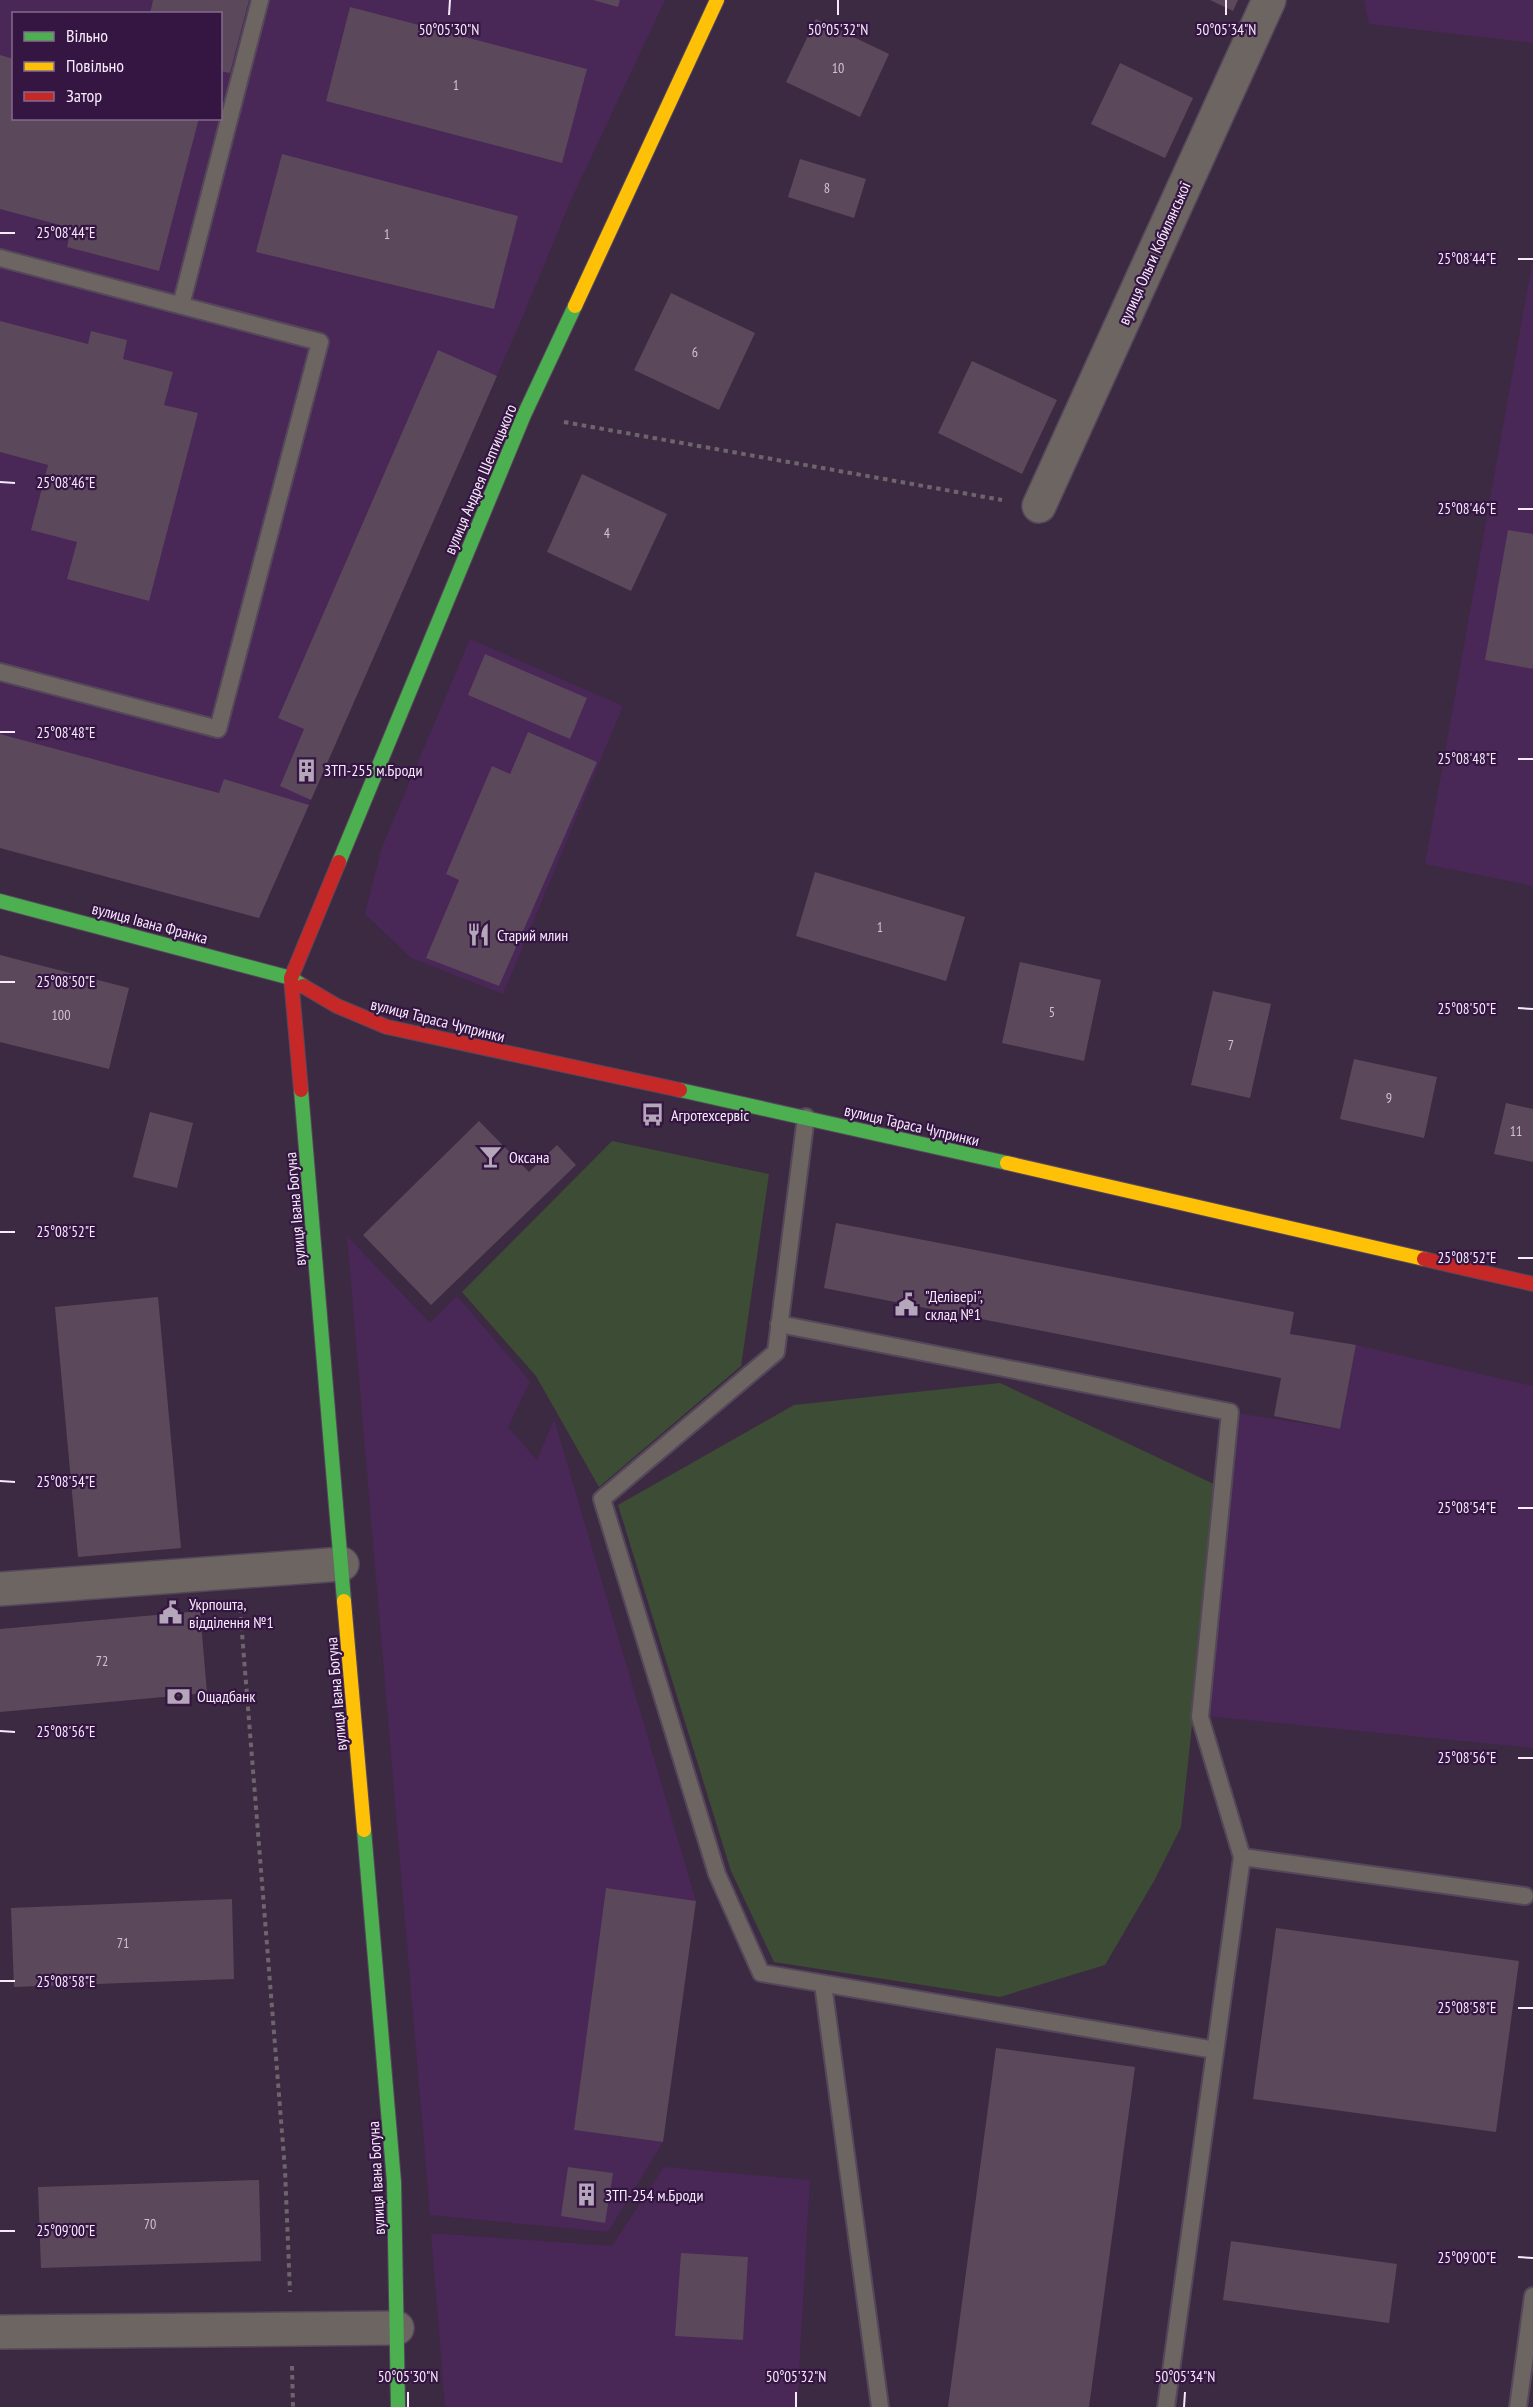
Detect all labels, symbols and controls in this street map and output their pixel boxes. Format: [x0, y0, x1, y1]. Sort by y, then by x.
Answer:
legend [12, 12, 222, 120]
text: 50°05'30"N [419, 20, 479, 39]
text: 50°05'32"N [808, 20, 868, 39]
text: 50°05'34"N [1196, 20, 1256, 39]
text: Вільно [66, 24, 108, 47]
text: Повільно [66, 54, 124, 77]
house number: 10 [832, 59, 844, 77]
house number: 1 [453, 76, 459, 94]
text: Затор [66, 84, 102, 107]
street label: вулиця Ольги Кобилянської [1113, 178, 1195, 328]
house number: 8 [824, 179, 830, 197]
text: 25°08'44"E [36, 223, 96, 242]
house number: 1 [384, 225, 390, 243]
text: 25°08'44"E [1437, 249, 1497, 268]
house number: 6 [692, 343, 698, 361]
street label: вулиця Андрея Шептицького [439, 401, 521, 557]
text: 25°08'46"E [36, 473, 96, 492]
text: 25°08'46"E [1437, 499, 1497, 518]
house number: 4 [604, 524, 611, 542]
text: 25°08'48"E [36, 723, 96, 742]
text: 25°08'48"E [1437, 749, 1497, 768]
building icon: ЗТП-255 м.Броди [293, 757, 319, 783]
place label: ЗТП-255 м.Броди [324, 760, 422, 780]
street label: вулиця Івана Франка [90, 898, 210, 948]
house number: 1 [877, 918, 883, 936]
restaurant icon: Старий млин [466, 922, 492, 948]
place label: Старий млин [497, 925, 568, 945]
text: 25°08'50"E [36, 972, 96, 991]
street label: вулиця Тараса Чупринки [369, 994, 507, 1046]
text: 25°08'50"E [1437, 999, 1497, 1018]
house number: 5 [1049, 1003, 1055, 1021]
house number: 100 [52, 1006, 70, 1024]
house number: 7 [1228, 1036, 1234, 1054]
house number: 9 [1386, 1089, 1392, 1107]
street label: вулиця Тараса Чупринки [843, 1100, 981, 1150]
bus stop icon: Агротехсервіс [640, 1102, 666, 1128]
place label: Агротехсервіс [671, 1105, 750, 1125]
house number: 11 [1510, 1122, 1522, 1140]
bar icon: Оксана [478, 1144, 504, 1170]
place label: Оксана [509, 1147, 549, 1167]
street label: вулиця Івана Богуна [280, 1151, 310, 1267]
text: 25°08'52"E [36, 1222, 96, 1241]
text: 25°08'52"E [1437, 1248, 1497, 1267]
place label: "Делівері", склад №1 [925, 1286, 983, 1324]
public building icon: "Делівері", склад №1 [894, 1292, 920, 1318]
text: 25°08'54"E [36, 1472, 96, 1491]
text: 25°08'54"E [1437, 1498, 1497, 1517]
place label: Укрпошта, відділення №1 [189, 1594, 274, 1632]
public building icon: Укрпошта, відділення №1 [158, 1600, 184, 1626]
street label: вулиця Івана Богуна [321, 1636, 351, 1752]
house number: 72 [96, 1652, 108, 1670]
bank icon: Ощадбанк [166, 1683, 192, 1709]
place label: Ощадбанк [197, 1686, 256, 1706]
text: 25°08'56"E [36, 1722, 96, 1741]
text: 25°08'56"E [1437, 1748, 1497, 1767]
house number: 71 [117, 1934, 129, 1952]
text: 25°08'58"E [36, 1972, 96, 1991]
text: 25°08'58"E [1437, 1998, 1497, 2017]
street label: вулиця Івана Богуна [363, 2121, 389, 2235]
building icon: ЗТП-254 м.Броди [574, 2182, 600, 2208]
place label: ЗТП-254 м.Броди [605, 2185, 703, 2205]
house number: 70 [144, 2215, 156, 2233]
text: 25°09'00"E [36, 2221, 96, 2240]
text: 25°09'00"E [1437, 2248, 1497, 2267]
text: 50°05'30"N [378, 2367, 438, 2386]
text: 50°05'32"N [766, 2367, 826, 2386]
text: 50°05'34"N [1155, 2367, 1215, 2386]

